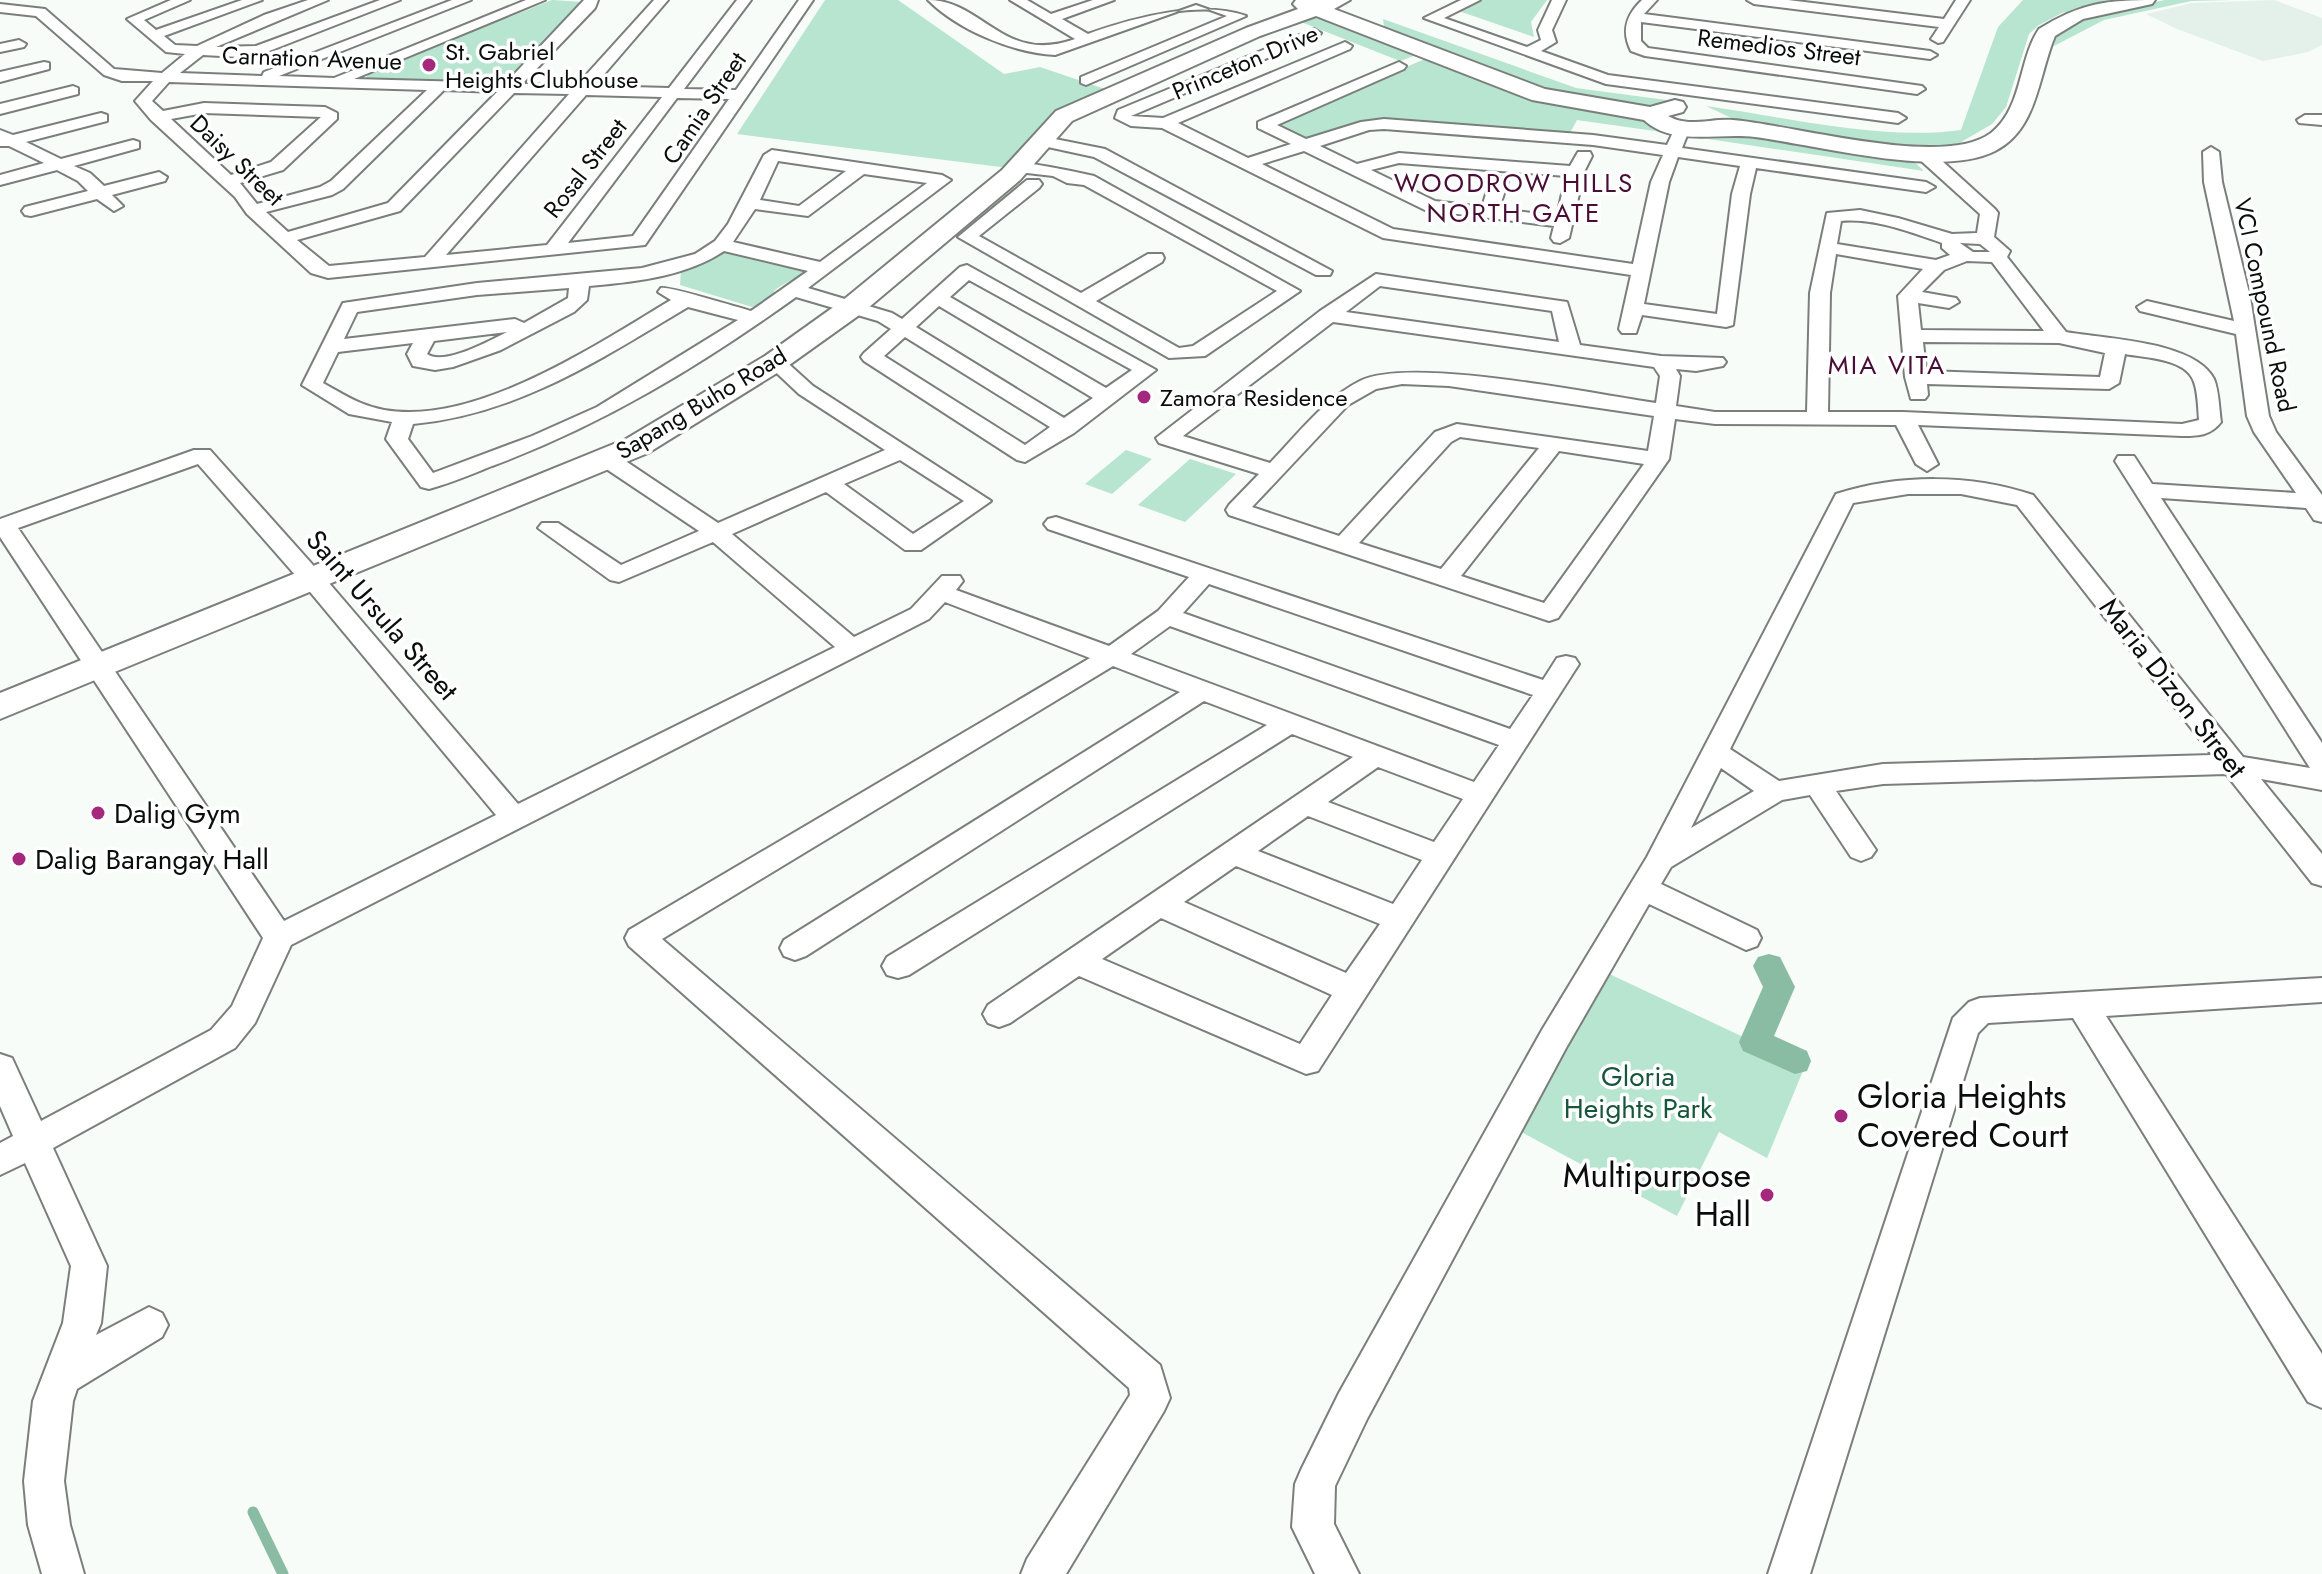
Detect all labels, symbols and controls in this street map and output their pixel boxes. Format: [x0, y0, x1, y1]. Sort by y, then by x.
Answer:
street label: Princeton Drive [1167, 15, 1323, 109]
street label: Remedios Street [1695, 20, 1863, 74]
place label: St. Gabriel Heights Clubhouse [445, 34, 638, 97]
street label: Carnation Avenue [221, 37, 403, 79]
street label: Camia Street [653, 45, 755, 171]
marker: St. Gabriel Heights Clubhouse [420, 56, 438, 74]
street label: Daisy Street [182, 106, 292, 214]
street label: Rosal Street [535, 111, 635, 225]
district label: WOODROW HILLS NORTH GATE [1394, 164, 1634, 232]
street label: VCI Compound Road [2225, 195, 2305, 415]
street label: Sapang Buho Road [609, 338, 793, 468]
district label: MIA VITA [1828, 346, 1946, 384]
place label: Zamora Residence [1160, 380, 1348, 415]
marker: Zamora Residence [1135, 388, 1153, 406]
street label: Saint Ursula Street [296, 521, 468, 709]
street label: Maria Dizon Street [2089, 589, 2257, 787]
place label: Dalig Gym [114, 793, 241, 834]
marker: Dalig Gym [89, 804, 107, 822]
place label: Dalig Barangay Hall [35, 839, 269, 880]
marker: Dalig Barangay Hall [10, 850, 28, 868]
park label: Gloria Heights Park [1564, 1056, 1713, 1129]
place label: Gloria Heights Covered Court [1857, 1072, 2068, 1160]
marker: Gloria Heights Covered Court [1832, 1107, 1850, 1125]
place label: Multipurpose Hall [1563, 1151, 1751, 1239]
marker: Multipurpose Hall [1758, 1186, 1776, 1204]

